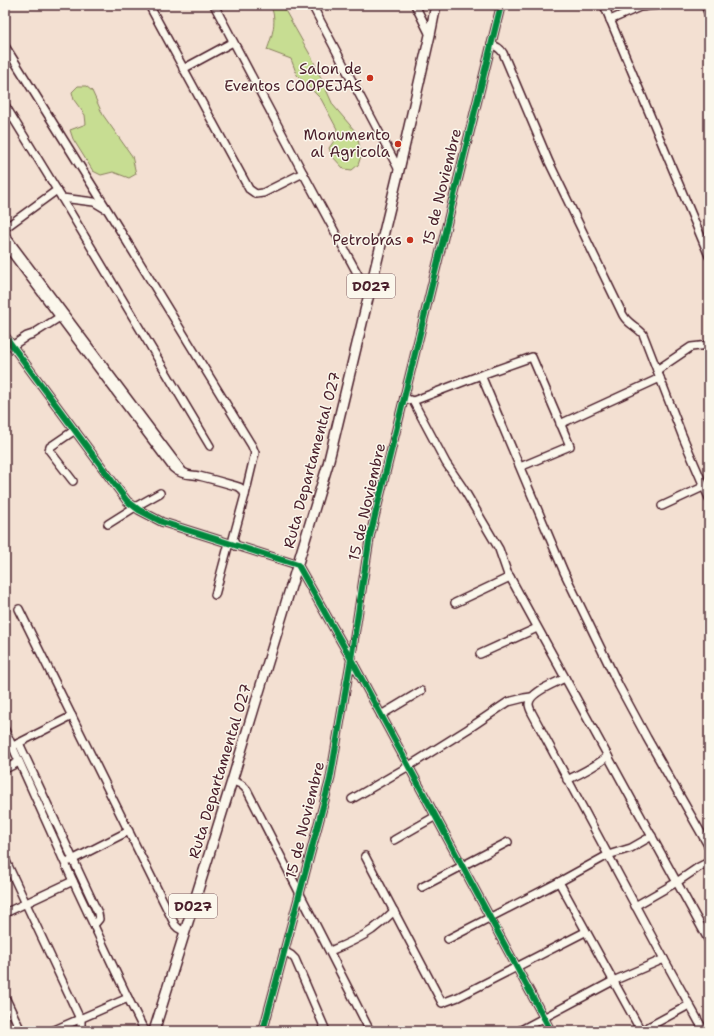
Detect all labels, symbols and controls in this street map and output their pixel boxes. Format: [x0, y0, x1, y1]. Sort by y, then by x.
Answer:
place label: Salon de Eventos COOPEJAS [224, 59, 362, 96]
marker: Salon de Eventos COOPEJAS [365, 73, 375, 83]
place label: Monumento al Agricola [304, 125, 391, 162]
street label: 15 de Noviembre [418, 126, 466, 248]
marker: Monumento al Agricola [393, 139, 403, 149]
place label: Petrobras [332, 230, 402, 250]
marker: Petrobras [405, 235, 415, 245]
road number: D027 [347, 274, 395, 298]
street label: Ruta Departamental 027 [279, 370, 345, 550]
street label: 15 de Noviembre [344, 441, 390, 563]
street label: Ruta Departamental 027 [184, 681, 256, 861]
street label: 15 de Noviembre [281, 759, 329, 881]
road number: D027 [169, 894, 217, 918]

